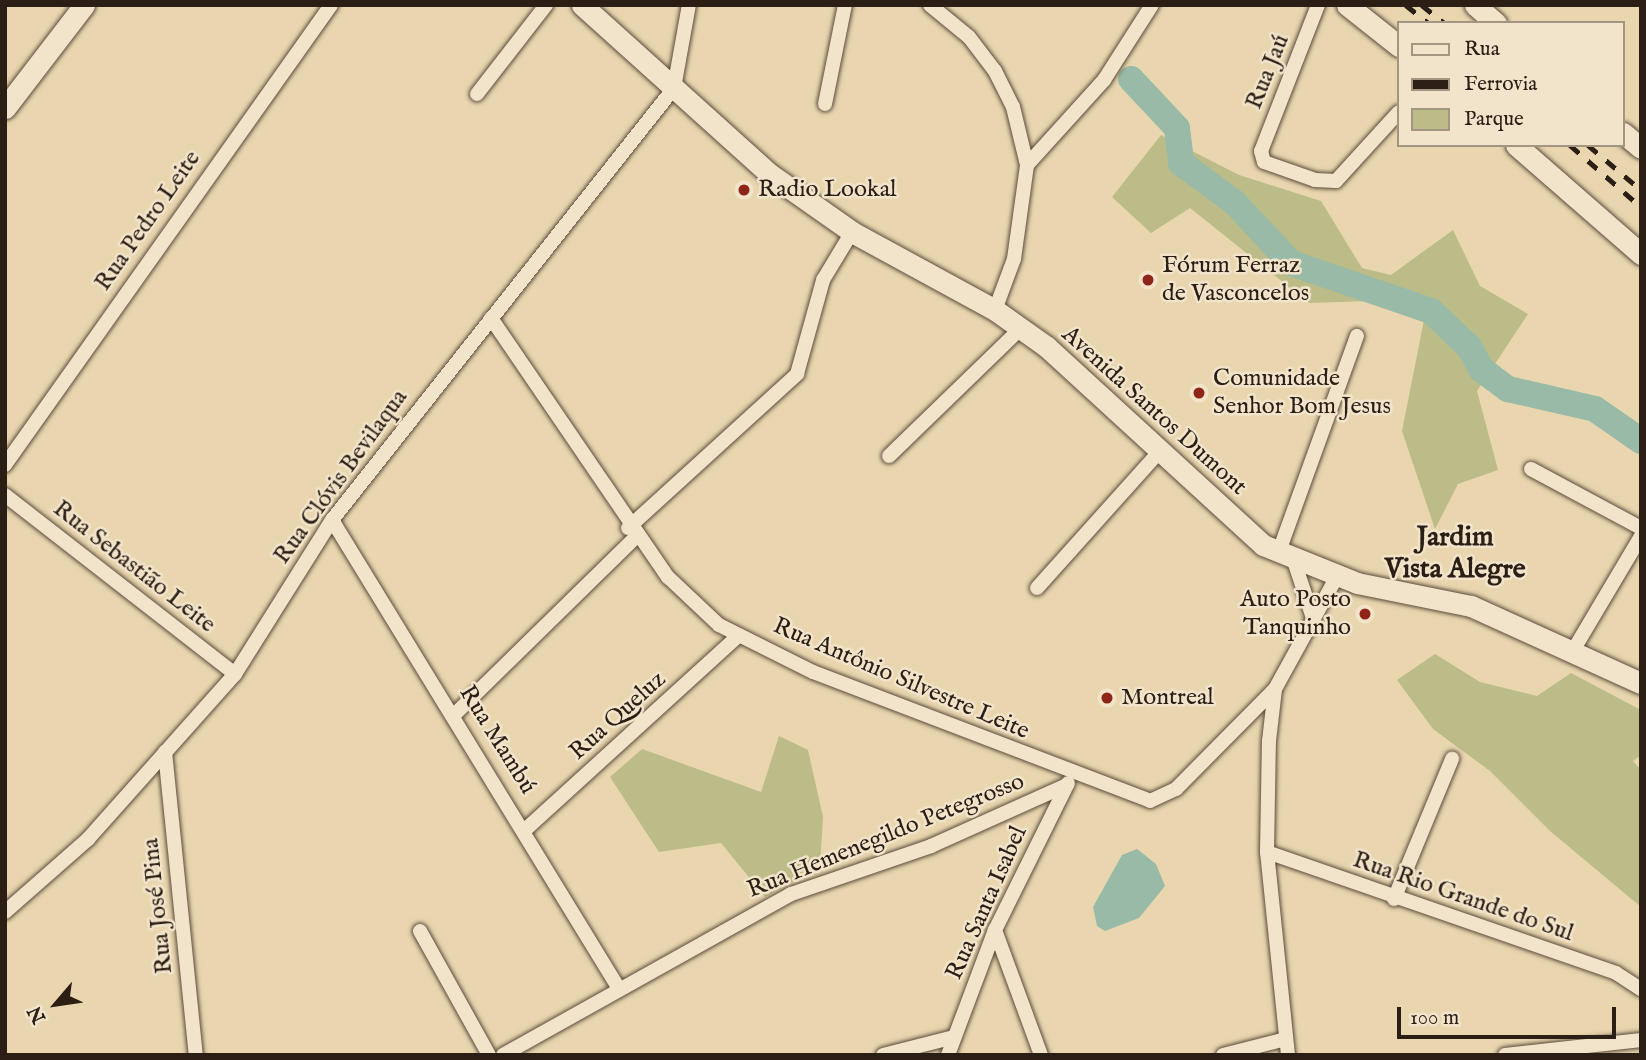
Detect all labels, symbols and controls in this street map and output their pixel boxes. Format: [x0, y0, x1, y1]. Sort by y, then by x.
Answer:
legend [1398, 21, 1625, 147]
street label: Rua Jaú [1240, 30, 1296, 114]
text: Rua [1464, 36, 1500, 63]
text: Ferrovia [1464, 71, 1537, 98]
text: Parque [1464, 106, 1524, 133]
street label: Rua Pedro Leite [89, 145, 207, 297]
place label: Radio Lookal [758, 176, 897, 204]
marker: Radio Lookal [736, 182, 752, 198]
place label: Fórum Ferraz de Vasconcelos [1162, 252, 1309, 308]
marker: Fórum Ferraz de Vasconcelos [1140, 272, 1156, 288]
street label: Avenida Santos Dumont [1056, 320, 1252, 502]
place label: Comunidade Senhor Bom Jesus [1213, 365, 1391, 421]
street label: Rua Clóvis Bevilaqua [268, 384, 414, 570]
marker: Comunidade Senhor Bom Jesus [1191, 385, 1207, 401]
street label: Rua Sebastião Leite [47, 495, 221, 639]
district label: Jardim Vista Alegre [1384, 521, 1526, 587]
place label: Auto Posto Tanquinho [1240, 586, 1351, 642]
marker: Auto Posto Tanquinho [1357, 606, 1373, 622]
street label: Rua Antônio Silvestre Leite [769, 612, 1033, 746]
street label: Rua Queluz [564, 665, 672, 767]
street label: Rua Mambú [452, 680, 542, 800]
place label: Montreal [1121, 684, 1214, 712]
marker: Montreal [1099, 690, 1115, 706]
street label: Rua Hemenegildo Petegrosso [743, 767, 1029, 905]
street label: Rua Santa Isabel [940, 822, 1034, 984]
street label: Rua José Pina [137, 837, 179, 975]
street label: Rua Rio Grande do Sul [1349, 846, 1577, 948]
north arrow [21, 969, 91, 1039]
scale bar [1401, 993, 1620, 1038]
text: N [23, 1001, 52, 1027]
text: 100 m [1410, 1005, 1459, 1032]

